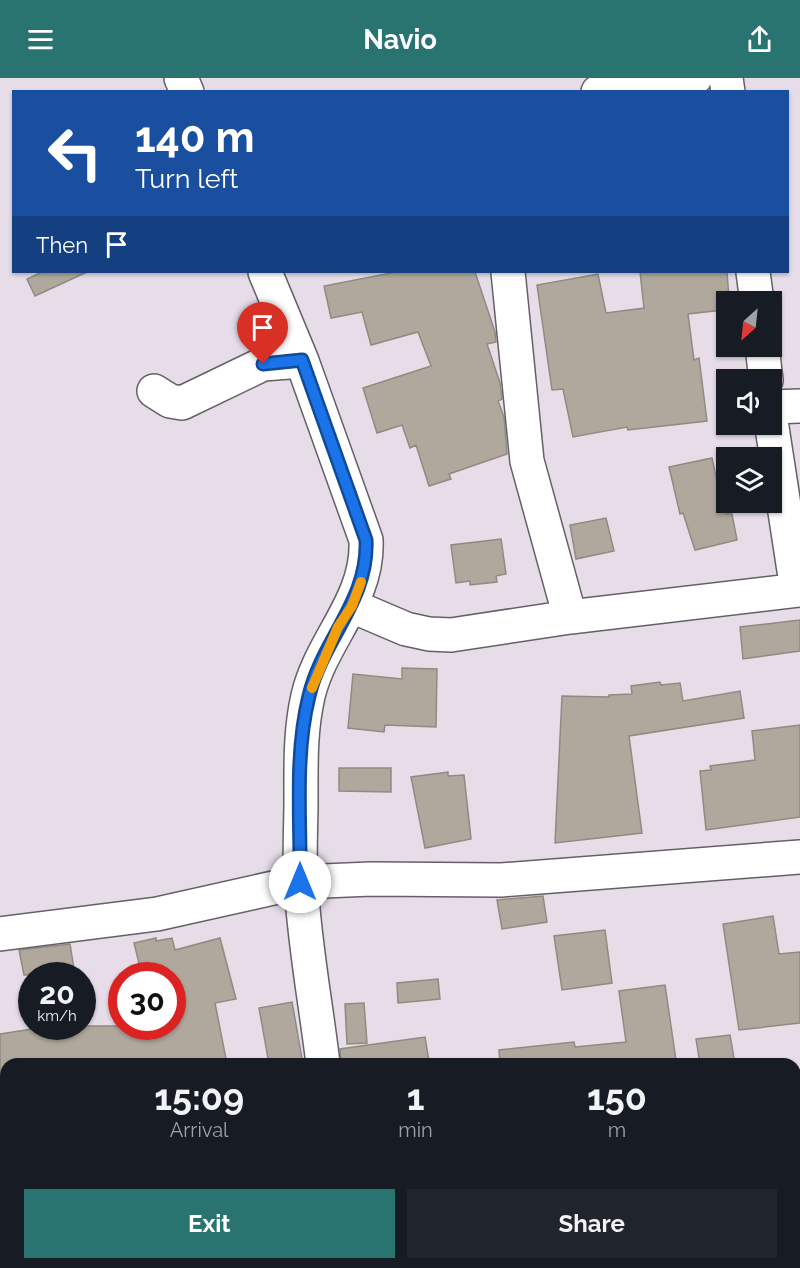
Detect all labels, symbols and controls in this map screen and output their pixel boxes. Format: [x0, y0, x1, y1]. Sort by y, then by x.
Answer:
icon: menu [24, 23, 57, 56]
icon: share [743, 23, 776, 56]
text: Navio [363, 24, 437, 55]
text: 140 m [135, 113, 255, 162]
icon: left [36, 114, 114, 192]
text: Turn left [135, 163, 238, 194]
icon: arrive [100, 228, 133, 261]
text: Then [36, 232, 88, 258]
north arrow [716, 291, 782, 357]
map controls [716, 291, 782, 513]
pin [237, 302, 288, 364]
icon: arrive [246, 311, 279, 344]
button: sound [716, 369, 782, 435]
button: layers [716, 447, 782, 513]
position arrow [268, 850, 332, 914]
speed limit sign: 30 [108, 962, 186, 1040]
text: 20 [39, 976, 75, 1011]
text: km/h [37, 1007, 77, 1025]
text: 15:09 [154, 1076, 244, 1118]
text: 1 [407, 1076, 424, 1118]
text: 150 [587, 1076, 647, 1118]
text: Arrival [170, 1118, 229, 1142]
text: min [398, 1118, 433, 1142]
text: m [608, 1118, 626, 1142]
button: Exit [24, 1189, 395, 1258]
button: Share [407, 1189, 777, 1258]

